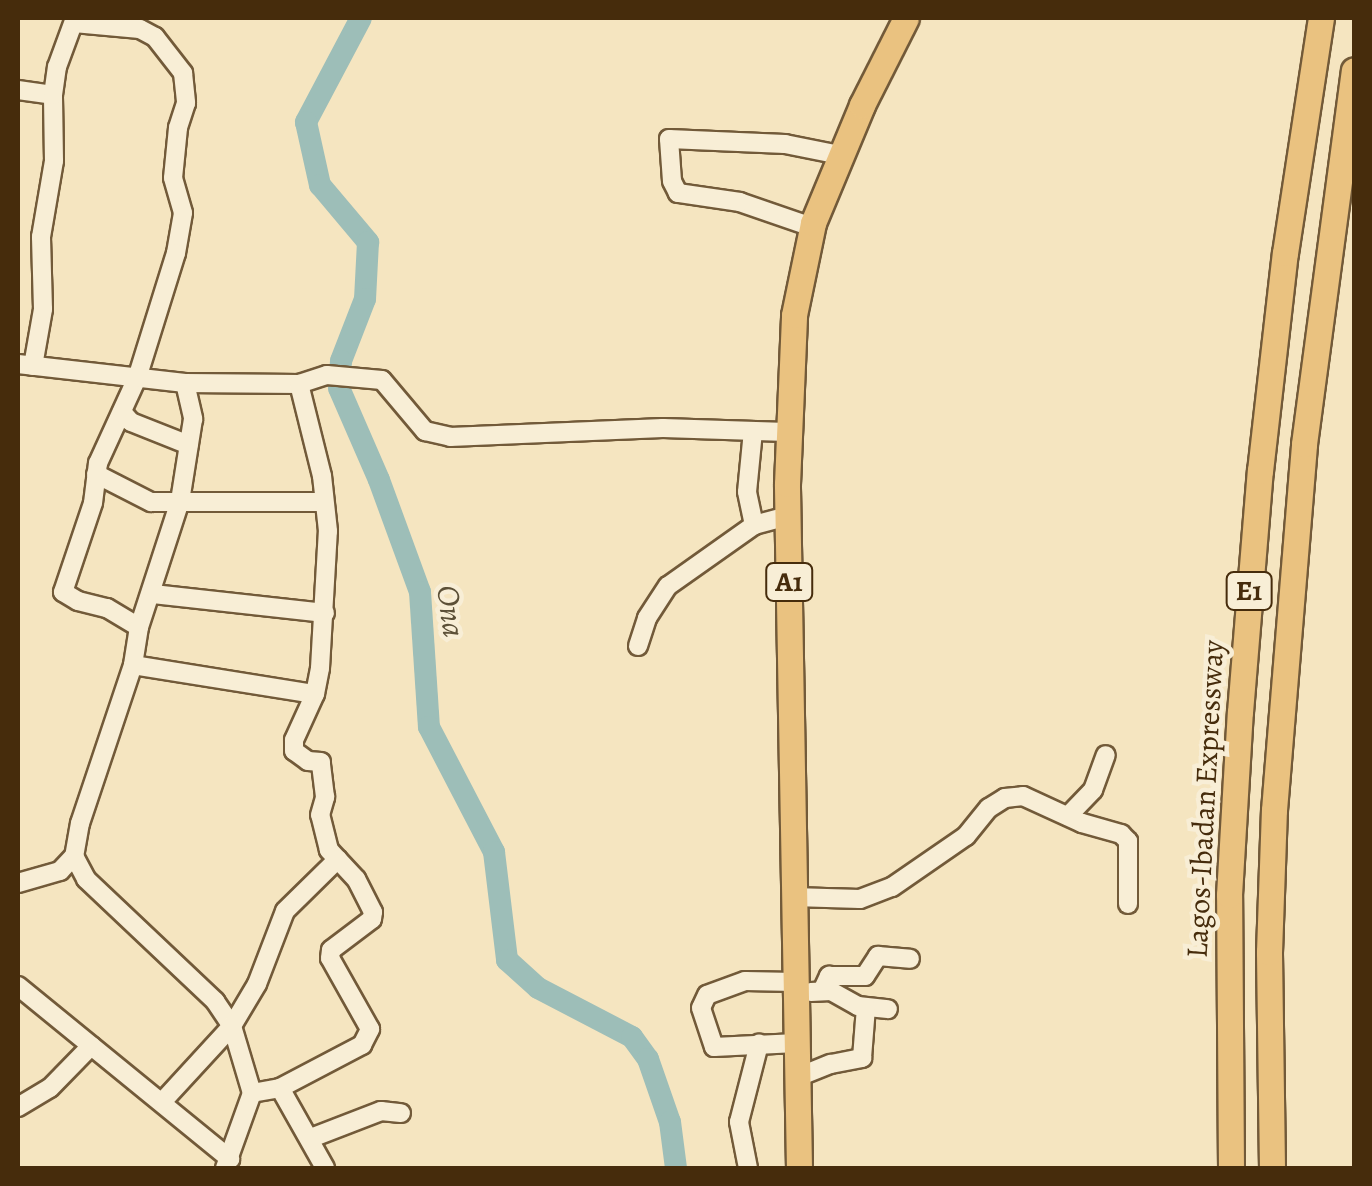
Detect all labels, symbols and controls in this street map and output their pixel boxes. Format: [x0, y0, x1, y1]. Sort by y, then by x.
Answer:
road number: A1 [764, 559, 814, 605]
road number: E1 [1224, 568, 1274, 614]
water label: Ona [428, 583, 474, 639]
street label: Lagos-Ibadan Expressway [1179, 639, 1231, 959]

